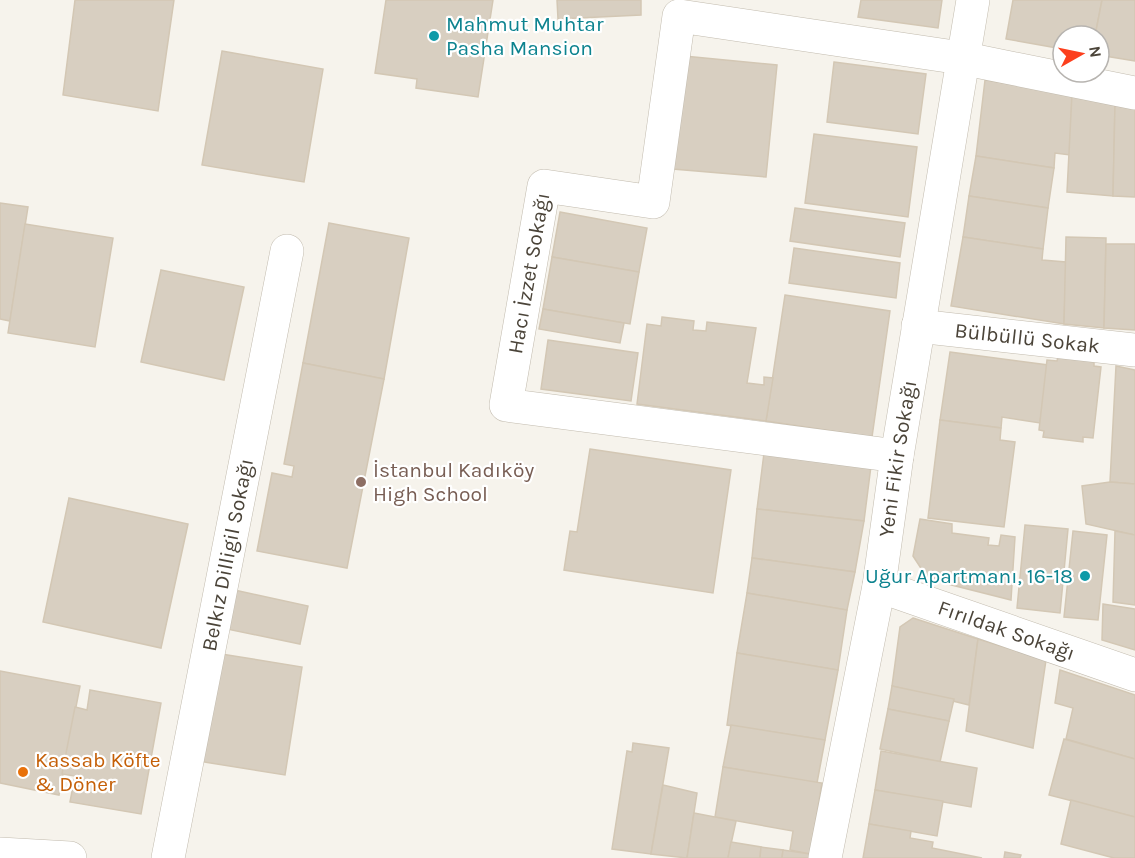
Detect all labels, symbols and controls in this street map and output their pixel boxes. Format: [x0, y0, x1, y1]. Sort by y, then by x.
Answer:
place label: Mahmut Muhtar Pasha Mansion [446, 12, 604, 60]
north arrow [1051, 24, 1111, 84]
marker: Mahmut Muhtar Pasha Mansion [427, 29, 441, 43]
text: N [1085, 45, 1106, 59]
street label: Hacı İzzet Sokağı [503, 191, 555, 356]
street label: Bülbüllü Sokak [954, 318, 1101, 358]
street label: Yeni Fikir Sokağı [874, 378, 921, 539]
street label: Belkız Dilligil Sokağı [197, 456, 258, 653]
place label: İstanbul Kadıköy High School [373, 458, 534, 506]
marker: İstanbul Kadıköy High School [354, 475, 368, 489]
place label: Uğur Apartmanı, 16-18 [865, 564, 1073, 588]
marker: Uğur Apartmanı, 16-18 [1078, 569, 1092, 583]
street label: Fırıldak Sokağı [935, 595, 1078, 665]
place label: Kassab Köfte & Döner [35, 748, 161, 796]
marker: Kassab Köfte & Döner [16, 765, 30, 779]

